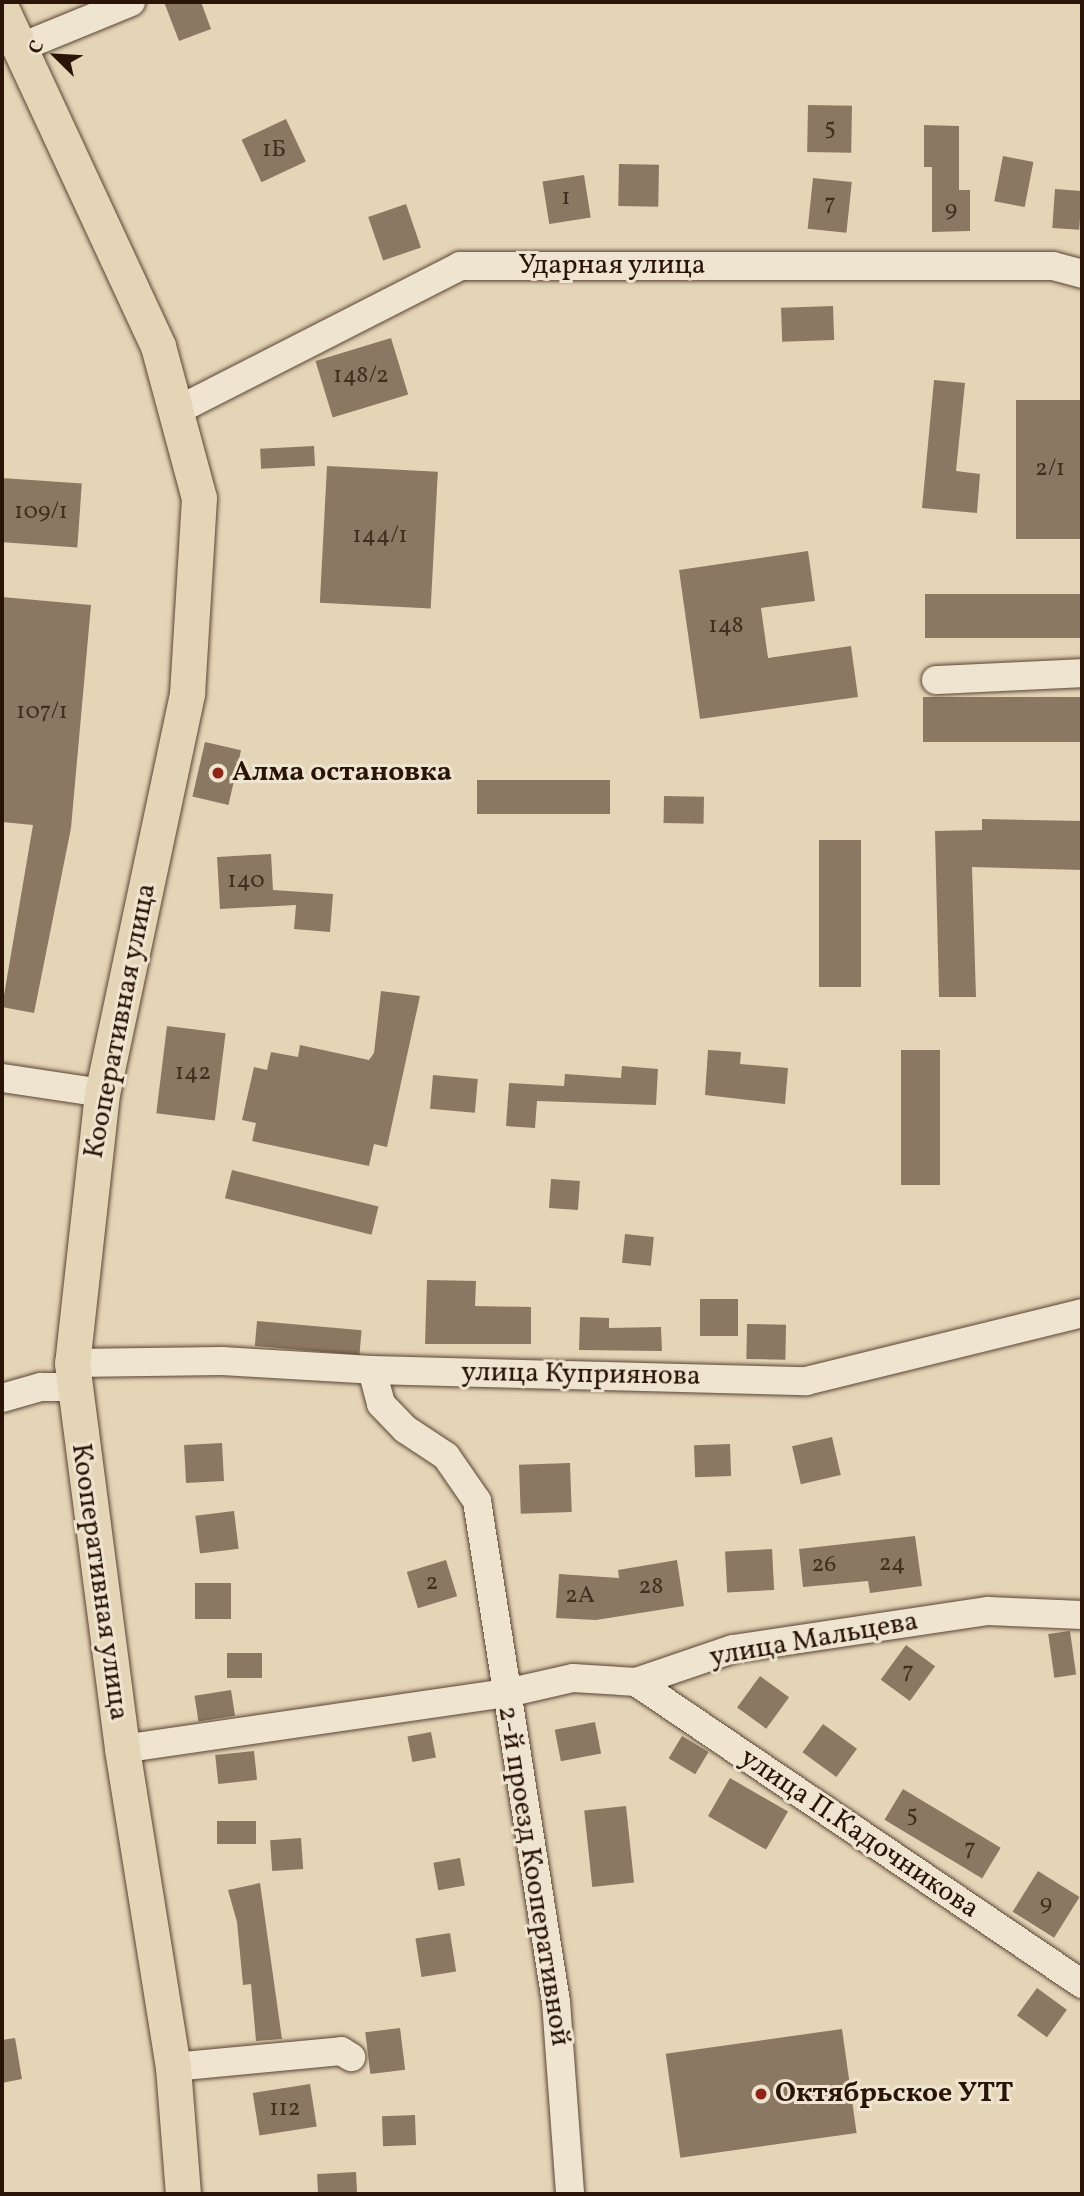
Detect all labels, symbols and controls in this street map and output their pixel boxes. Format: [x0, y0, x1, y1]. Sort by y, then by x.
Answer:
north arrow [21, 21, 91, 91]
text: С [22, 37, 51, 58]
house number: 5 [824, 115, 836, 143]
house number: 1Б [262, 137, 286, 165]
house number: 1 [561, 185, 571, 213]
house number: 7 [824, 191, 836, 219]
house number: 9 [945, 197, 957, 225]
street label: Ударная улица [518, 249, 706, 283]
house number: 148/2 [333, 363, 389, 391]
house number: 2/1 [1035, 456, 1065, 484]
house number: 109/1 [14, 499, 68, 527]
house number: 144/1 [352, 523, 408, 551]
house number: 148 [708, 613, 744, 641]
house number: 107/1 [16, 699, 68, 727]
place label: Алма остановка [232, 756, 452, 790]
marker: Алма остановка [210, 765, 226, 781]
house number: 140 [227, 868, 265, 896]
street label: Кооперативная улица [78, 880, 164, 1162]
house number: 142 [175, 1060, 211, 1088]
street label: улица Куприянова [461, 1356, 701, 1394]
street label: Кооперативная улица [63, 1441, 135, 1723]
house number: 24 [879, 1551, 905, 1579]
house number: 26 [811, 1552, 837, 1580]
house number: 2 [426, 1570, 438, 1598]
house number: 28 [638, 1574, 664, 1602]
house number: 2А [565, 1583, 595, 1611]
street label: улица Мальцева [707, 1605, 921, 1675]
house number: 7 [902, 1659, 914, 1687]
street label: 2-й проезд Кооперативной [490, 1704, 576, 2048]
street label: улица П.Кадочникова [733, 1741, 985, 1927]
house number: 5 [906, 1802, 918, 1830]
house number: 7 [964, 1836, 976, 1864]
house number: 9 [1040, 1891, 1052, 1919]
place label: Октябрьское УТТ [775, 2077, 1014, 2111]
marker: Октябрьское УТТ [753, 2086, 769, 2102]
house number: 112 [269, 2096, 301, 2124]

